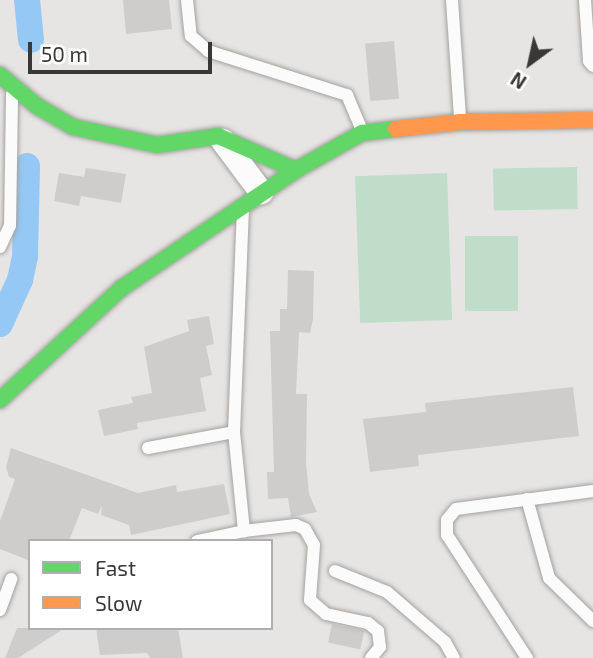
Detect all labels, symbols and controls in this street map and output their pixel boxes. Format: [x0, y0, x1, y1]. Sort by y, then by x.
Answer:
scale bar [32, 28, 215, 72]
north arrow [495, 28, 565, 98]
text: 50 m [41, 41, 88, 66]
text: N [506, 68, 530, 94]
legend [28, 539, 273, 630]
text: Fast [95, 555, 136, 580]
text: Slow [95, 590, 142, 615]

